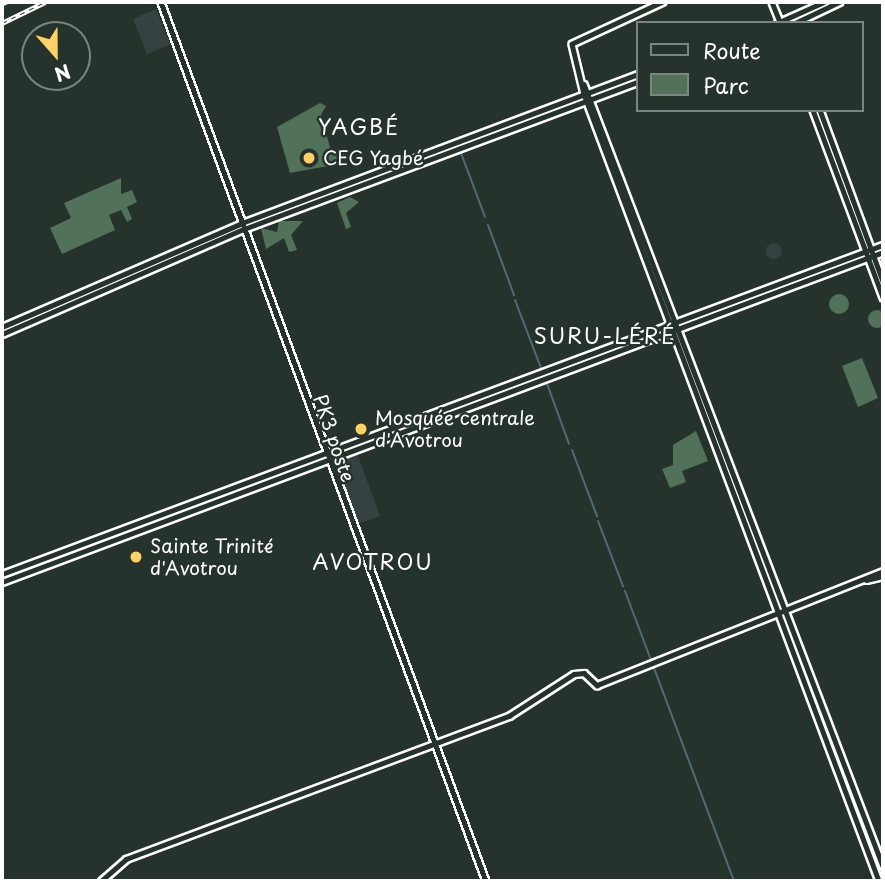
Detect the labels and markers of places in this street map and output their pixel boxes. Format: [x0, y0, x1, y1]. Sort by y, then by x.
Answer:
place label: CEG Yagbé [323, 147, 426, 169]
marker: CEG Yagbé [301, 150, 317, 166]
place label: Mosquée centrale d'Avotrou [375, 407, 536, 451]
marker: Mosquée centrale d'Avotrou [353, 421, 369, 437]
place label: Sainte Trinité d'Avotrou [150, 535, 274, 579]
marker: Sainte Trinité d'Avotrou [128, 549, 144, 565]

